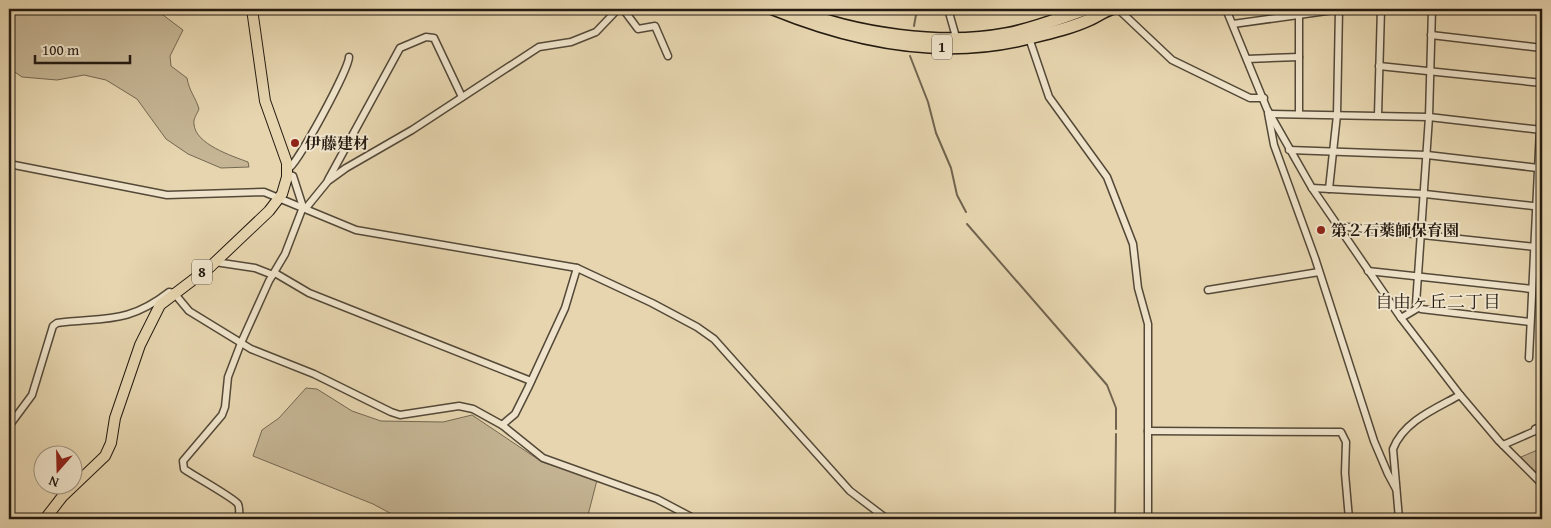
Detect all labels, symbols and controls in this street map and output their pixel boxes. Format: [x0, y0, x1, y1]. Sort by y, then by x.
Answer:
scale bar [35, 32, 130, 64]
road number: 1 [932, 34, 952, 60]
text: 100 m [42, 39, 80, 60]
place label: 伊藤建材 [305, 131, 369, 155]
marker: 伊藤建材 [289, 137, 301, 149]
place label: 第２石薬師保育園 [1331, 218, 1459, 242]
marker: 第２石薬師保育園 [1315, 224, 1327, 236]
road number: 8 [192, 260, 212, 284]
district label: 自由ヶ丘二丁目 [1375, 288, 1501, 315]
north arrow [32, 446, 82, 496]
text: N [45, 471, 61, 493]

